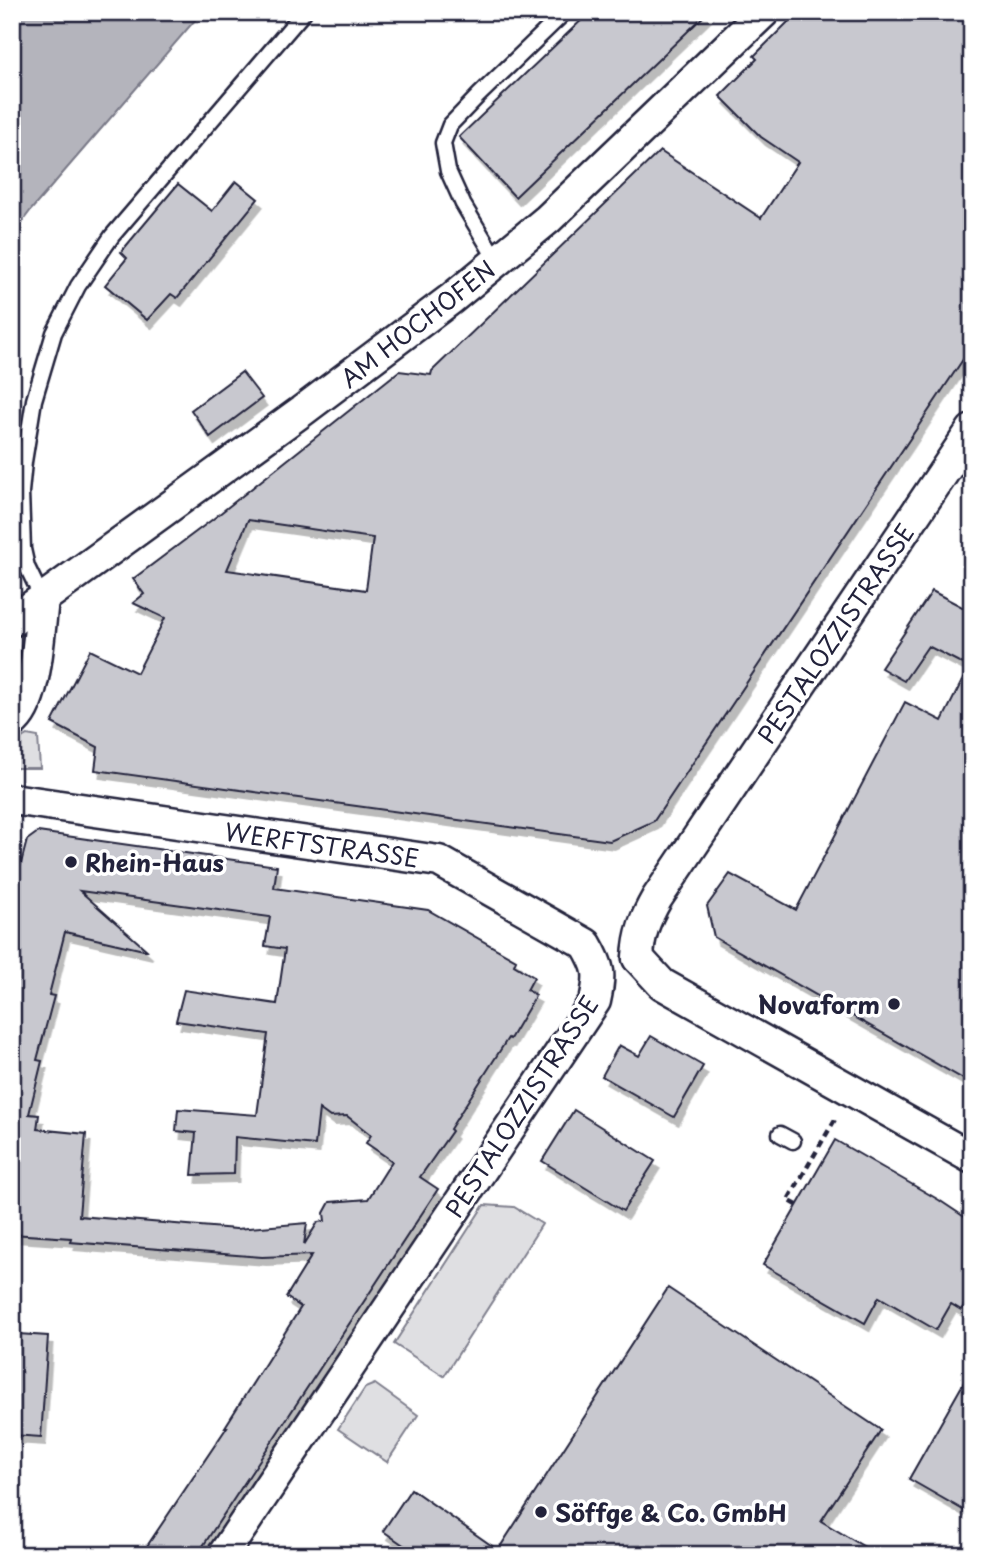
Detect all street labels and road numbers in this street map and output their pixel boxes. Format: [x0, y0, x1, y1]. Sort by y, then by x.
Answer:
street label: AM HOCHOFEN [332, 251, 502, 395]
street label: PESTALOZZISTRASSE [748, 516, 922, 750]
street label: WERFTSTRASSE [223, 813, 421, 875]
street label: PESTALOZZISTRASSE [436, 988, 606, 1224]

